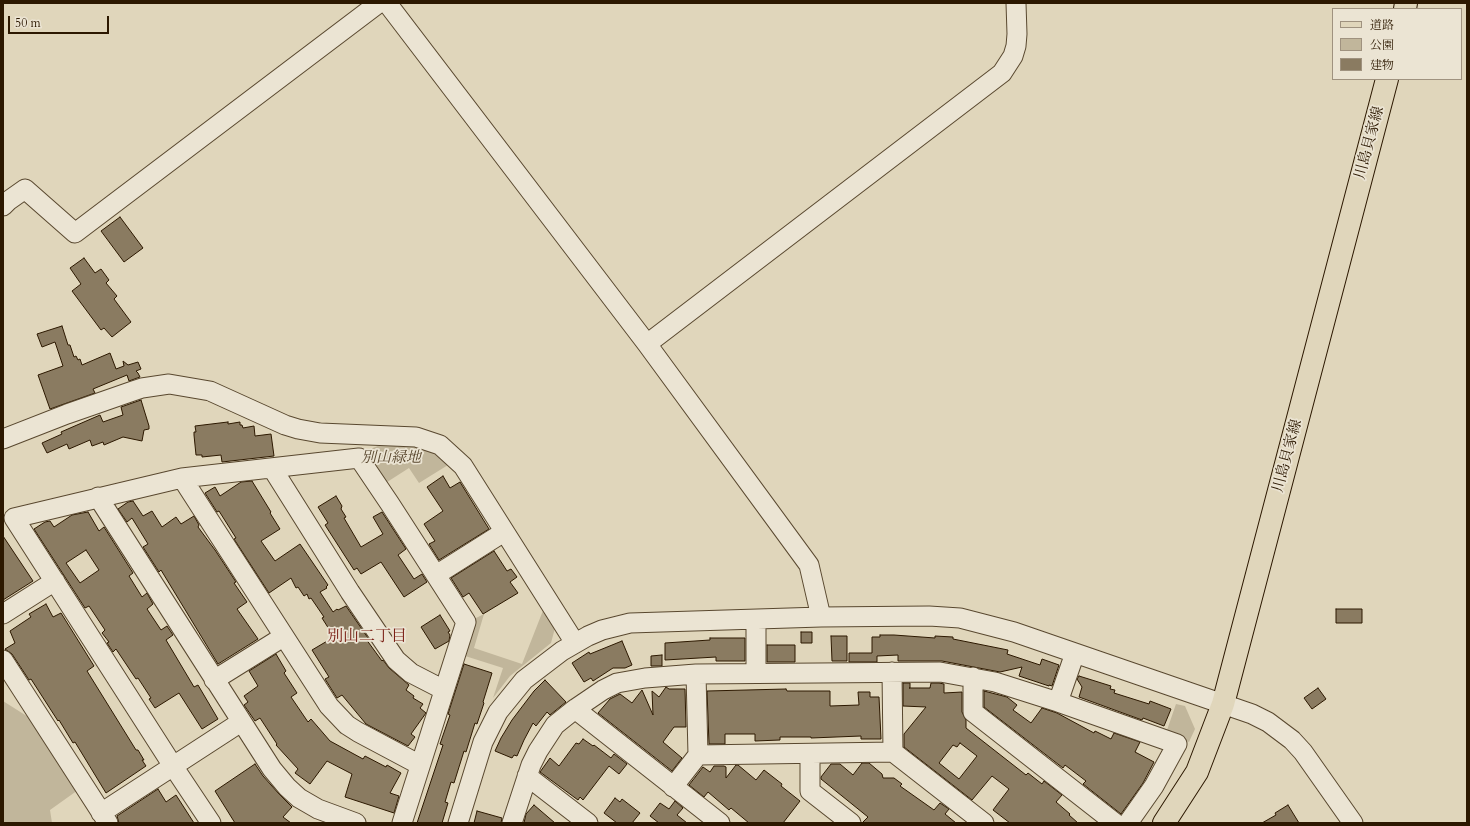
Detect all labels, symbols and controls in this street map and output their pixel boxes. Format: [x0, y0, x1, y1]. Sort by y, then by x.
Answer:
scale bar [10, 8, 111, 34]
legend [1332, 8, 1462, 80]
text: 50 m [15, 15, 41, 31]
text: 道路 [1370, 17, 1394, 33]
text: 公園 [1370, 37, 1394, 53]
text: 建物 [1370, 57, 1394, 73]
street label: 川島貝家線 [1352, 104, 1388, 182]
street label: 川島貝家線 [1270, 417, 1306, 495]
park label: 別山緑地 [361, 450, 421, 468]
district label: 別山二丁目 [327, 627, 407, 647]

